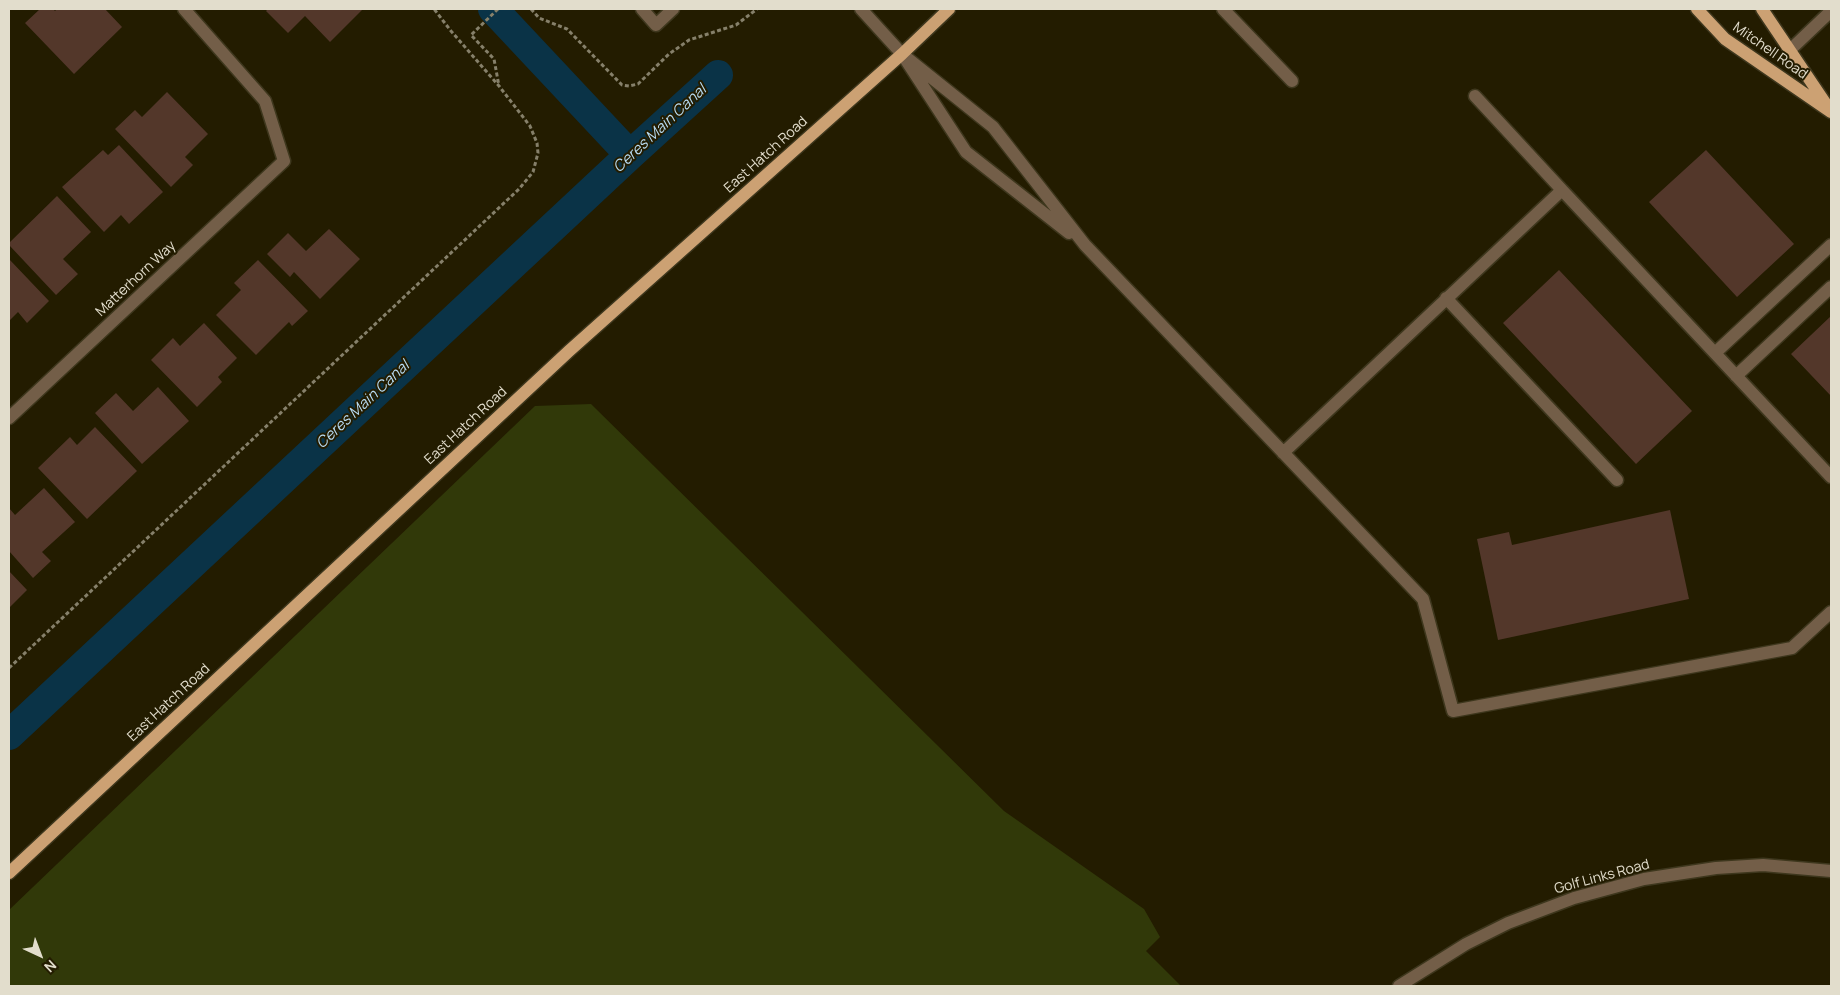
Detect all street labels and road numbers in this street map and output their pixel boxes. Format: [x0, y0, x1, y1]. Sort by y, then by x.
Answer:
street label: Mitchell Road [1729, 19, 1811, 83]
street label: East Hatch Road [721, 113, 811, 197]
street label: Matterhorn Way [93, 238, 179, 320]
street label: East Hatch Road [421, 384, 511, 468]
street label: East Hatch Road [124, 661, 214, 745]
street label: Golf Links Road [1552, 856, 1652, 898]

